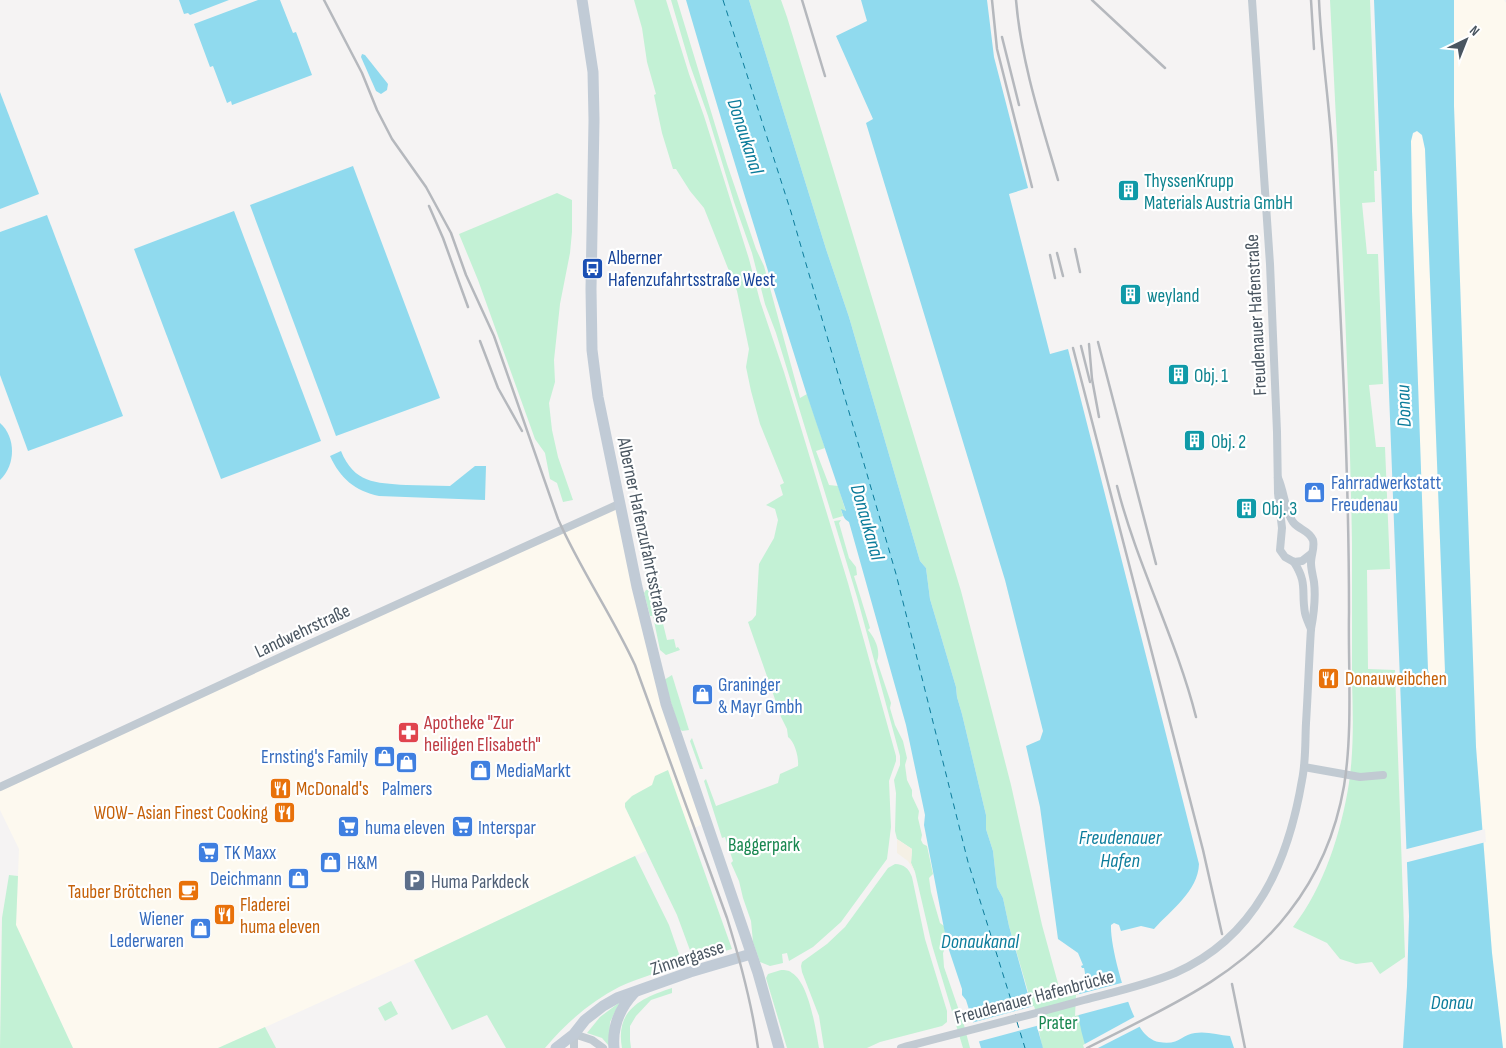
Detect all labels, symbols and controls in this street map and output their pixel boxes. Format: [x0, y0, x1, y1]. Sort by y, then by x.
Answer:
north arrow [1441, 15, 1491, 65]
text: N [1466, 22, 1483, 40]
water label: Donaukanal [722, 96, 769, 178]
place label: ThyssenKrupp Materials Austria GmbH [1144, 170, 1293, 215]
building icon: ThyssenKrupp Materials Austria GmbH [1116, 179, 1140, 203]
street label: Freudenauer Hafenstraße [1241, 234, 1272, 396]
place label: Alberner Hafenzufahrtsstraße West [607, 247, 775, 292]
bus stop icon: Alberner Hafenzufahrtsstraße West [580, 256, 604, 280]
building icon: weyland [1119, 283, 1143, 307]
place label: weyland [1147, 285, 1199, 308]
building icon: Obj. 1 [1166, 363, 1190, 387]
place label: Obj. 1 [1194, 365, 1228, 388]
water label: Donau [1391, 384, 1417, 428]
building icon: Obj. 2 [1183, 429, 1207, 453]
place label: Obj. 2 [1211, 431, 1246, 454]
street label: Alberner Hafenzufahrtsstraße [611, 434, 673, 625]
place label: Fahrradwerkstatt Freudenau [1331, 472, 1441, 517]
shop icon: Fahrradwerkstatt Freudenau [1303, 481, 1327, 505]
water label: Donaukanal [845, 482, 890, 564]
building icon: Obj. 3 [1234, 496, 1258, 520]
place label: Obj. 3 [1262, 498, 1297, 521]
street label: Landwehrstraße [251, 599, 354, 663]
restaurant icon: Donauweibchen [1317, 666, 1341, 690]
place label: Donauweibchen [1345, 668, 1447, 691]
place label: Graninger & Mayr Gmbh [718, 674, 803, 719]
shop icon: Graninger & Mayr Gmbh [690, 683, 714, 707]
place label: Apotheke "Zur heiligen Elisabeth" [423, 712, 541, 757]
pharmacy icon: Apotheke "Zur heiligen Elisabeth" [396, 721, 420, 745]
shop icon: Ernsting's Family [372, 744, 396, 768]
place label: Ernsting's Family [261, 746, 369, 769]
shop icon: Palmers [395, 750, 419, 774]
shop icon: MediaMarkt [468, 758, 492, 782]
place label: MediaMarkt [496, 760, 571, 783]
restaurant icon: McDonald's [268, 776, 292, 800]
place label: McDonald's [296, 778, 369, 801]
place label: Palmers [382, 778, 432, 801]
restaurant icon: WOW- Asian Finest Cooking [272, 800, 296, 824]
place label: WOW- Asian Finest Cooking [94, 802, 268, 825]
supermarket icon: huma eleven [337, 815, 361, 839]
supermarket icon: Interspar [450, 815, 474, 839]
place label: huma eleven [365, 817, 445, 840]
place label: Interspar [478, 817, 537, 840]
water label: Freudenauer Hafen [1079, 826, 1163, 873]
park label: Baggerpark [728, 834, 801, 857]
supermarket icon: TK Maxx [196, 840, 220, 864]
place label: TK Maxx [224, 842, 276, 865]
shop icon: H&M [319, 850, 343, 874]
place label: H&M [347, 852, 378, 875]
shop icon: Deichmann [286, 866, 310, 890]
place label: Deichmann [210, 868, 282, 891]
parking icon: Huma Parkdeck [403, 869, 427, 893]
place label: Huma Parkdeck [431, 871, 530, 894]
cafe icon: Tauber Brötchen [176, 879, 200, 903]
place label: Tauber Brötchen [68, 881, 172, 904]
place label: Fladerei huma eleven [240, 894, 320, 939]
restaurant icon: Fladerei huma eleven [212, 903, 236, 927]
place label: Wiener Lederwaren [110, 908, 185, 953]
shop icon: Wiener Lederwaren [188, 917, 212, 941]
water label: Donaukanal [941, 930, 1020, 954]
street label: Zinnergasse [648, 936, 727, 981]
street label: Freudenauer Hafenbrücke [952, 965, 1117, 1030]
water label: Donau [1431, 991, 1474, 1015]
park label: Prater [1038, 1012, 1078, 1035]

